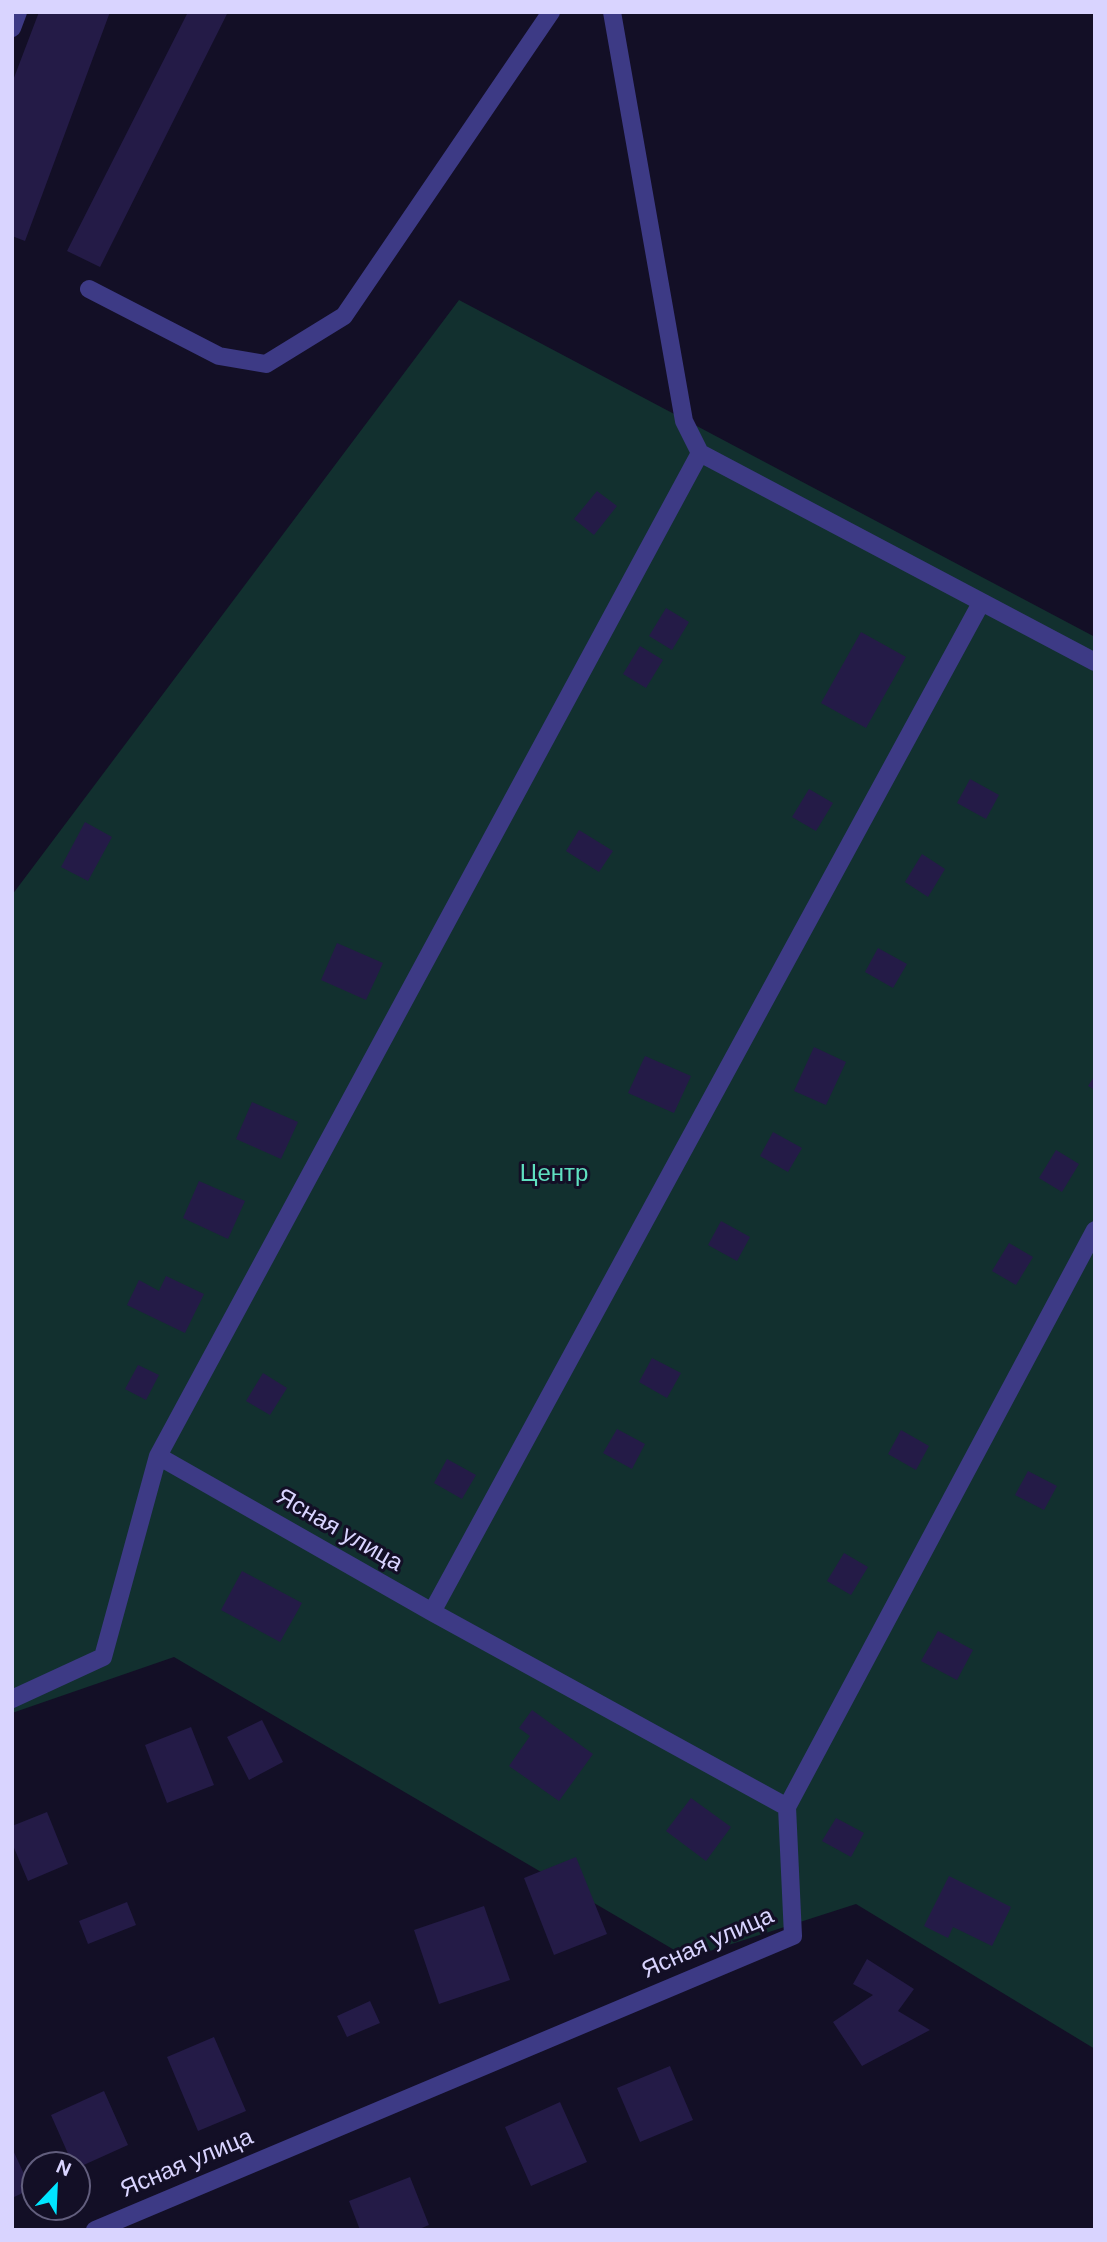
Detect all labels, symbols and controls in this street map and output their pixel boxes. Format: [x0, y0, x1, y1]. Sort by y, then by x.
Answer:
park label: Центр [520, 1161, 588, 1189]
street label: Ясная улица [271, 1483, 407, 1579]
street label: Ясная улица [638, 1902, 778, 1986]
street label: Ясная улица [116, 2123, 258, 2205]
north arrow [21, 2151, 91, 2221]
text: N [52, 2154, 75, 2182]

